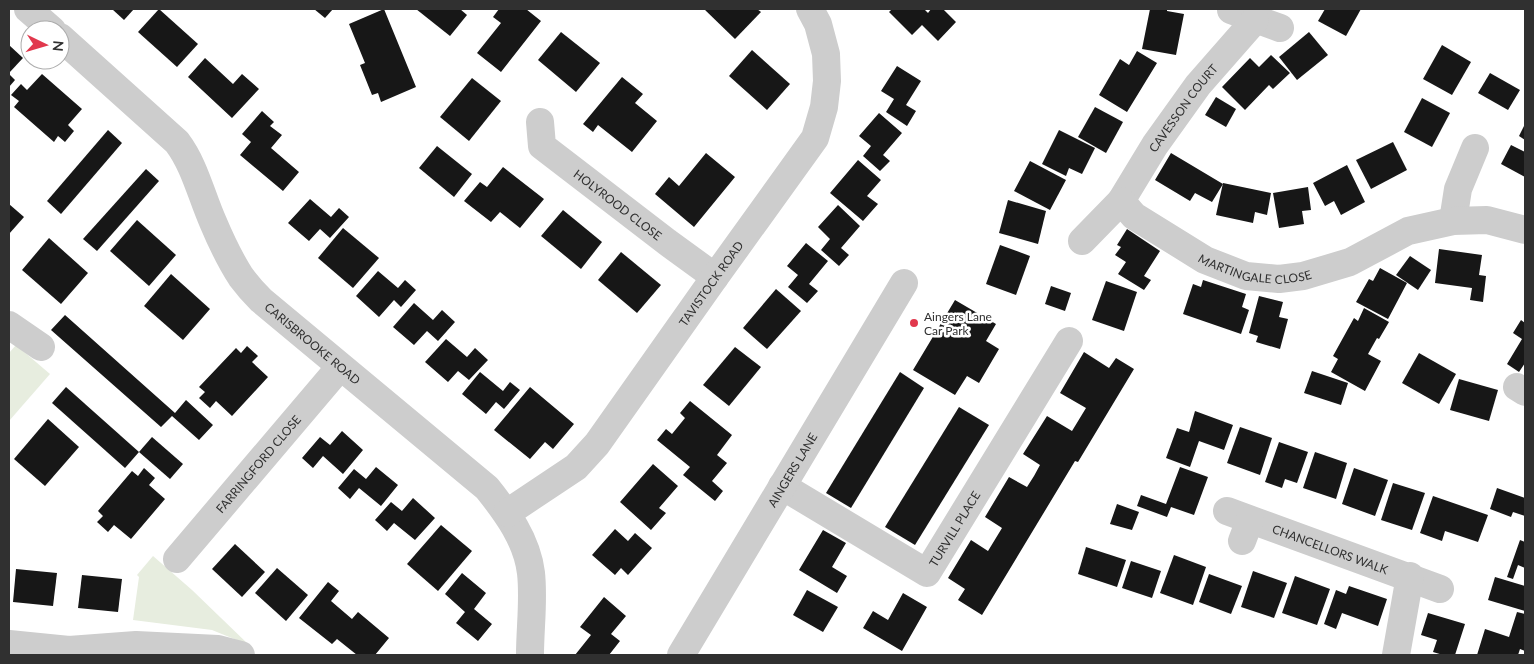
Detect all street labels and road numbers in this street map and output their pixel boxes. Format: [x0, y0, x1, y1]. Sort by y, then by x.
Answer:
street label: CAVESSON COURT [1145, 61, 1221, 155]
street label: HOLYROOD CLOSE [571, 166, 665, 243]
street label: TAVISTOCK ROAD [675, 238, 746, 329]
street label: MARTINGALE CLOSE [1196, 250, 1313, 287]
street label: CARISBROOKE ROAD [262, 299, 364, 387]
street label: FARRINGFORD CLOSE [212, 412, 304, 516]
street label: AINGERS LANE [764, 430, 820, 510]
street label: TURVILL PLACE [925, 488, 983, 569]
street label: CHANCELLORS WALK [1270, 521, 1390, 577]

